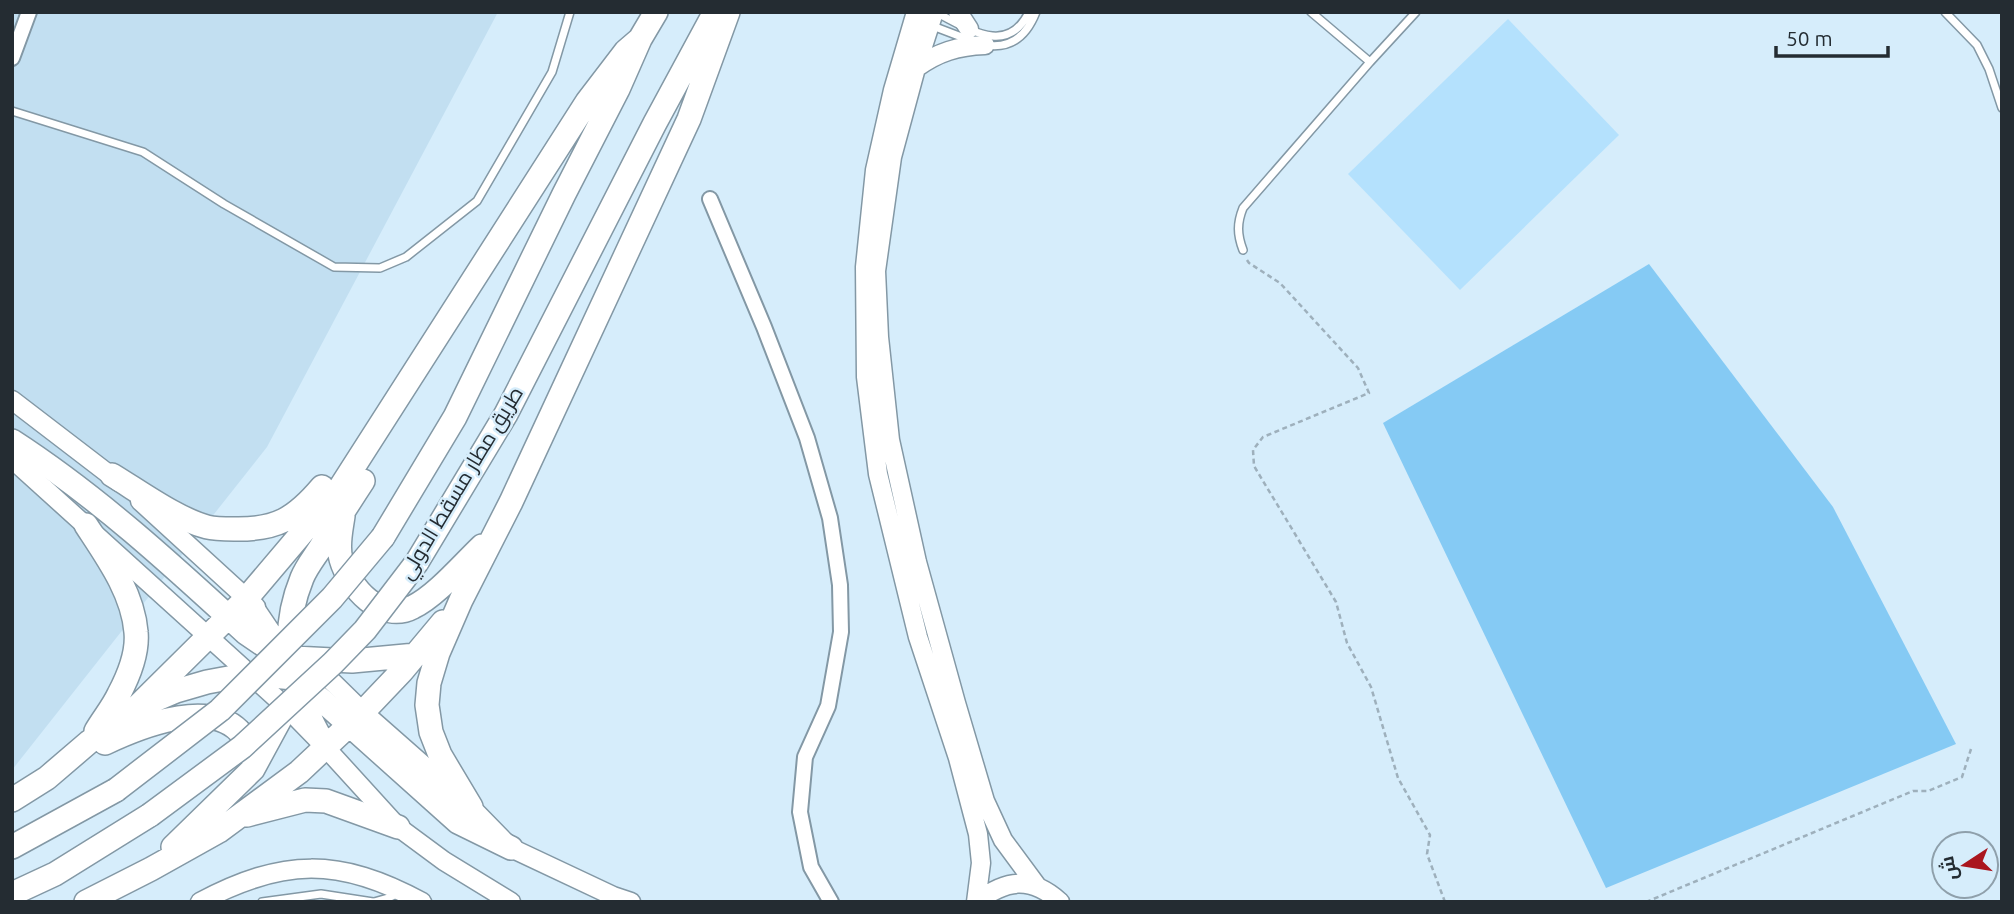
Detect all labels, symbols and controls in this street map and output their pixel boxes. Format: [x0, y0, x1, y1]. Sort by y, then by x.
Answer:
scale bar [1776, 14, 1888, 58]
text: 50 m [1786, 26, 1833, 50]
street label: طريق مطار مسقط الدولي [393, 382, 532, 586]
north arrow [1930, 830, 2000, 900]
text: ش [1935, 854, 1963, 883]

